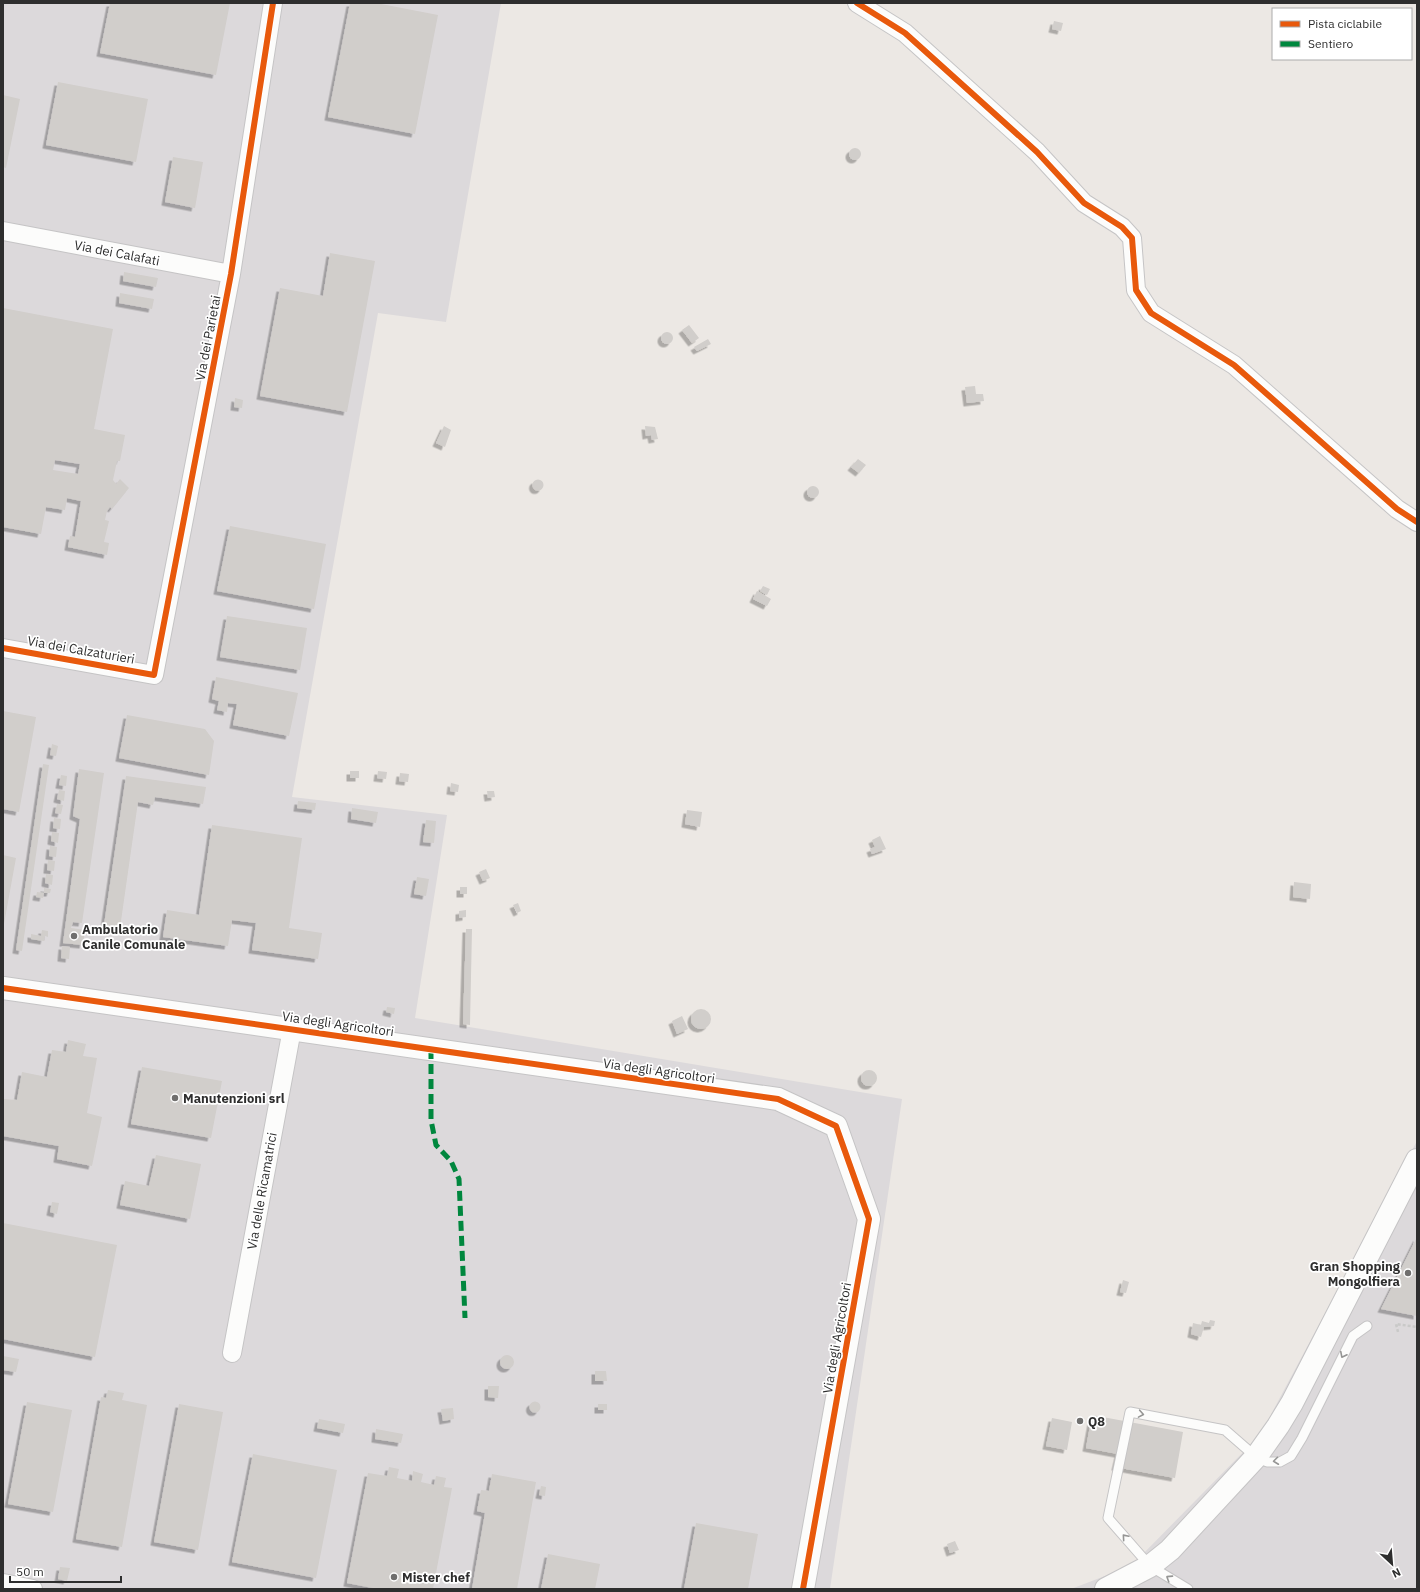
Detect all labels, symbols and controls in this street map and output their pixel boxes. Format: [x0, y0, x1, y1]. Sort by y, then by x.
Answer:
legend [1272, 8, 1412, 60]
text: Pista ciclabile [1308, 16, 1382, 31]
text: Sentiero [1308, 36, 1354, 51]
street label: Via dei Calafati [73, 236, 161, 270]
street label: Via dei Parietai [191, 294, 225, 382]
street label: Via dei Calzaturieri [26, 632, 136, 668]
place label: Ambulatorio Canile Comunale [82, 921, 185, 953]
marker: Ambulatorio Canile Comunale [69, 931, 79, 941]
street label: Via degli Agricoltori [281, 1008, 395, 1040]
street label: Via degli Agricoltori [602, 1055, 716, 1087]
place label: Manutenzioni srl [183, 1090, 285, 1107]
marker: Manutenzioni srl [170, 1093, 180, 1103]
street label: Via delle Ricamatrici [243, 1131, 281, 1251]
place label: Gran Shopping Mongolfiera [1310, 1258, 1401, 1290]
marker: Gran Shopping Mongolfiera [1403, 1268, 1413, 1278]
street label: Via degli Agricoltori [819, 1281, 855, 1395]
one-way arrow [1341, 1351, 1348, 1358]
one-way arrow [1137, 1410, 1144, 1418]
place label: Q8 [1088, 1413, 1105, 1430]
marker: Q8 [1075, 1416, 1085, 1426]
one-way arrow [1273, 1457, 1279, 1466]
one-way arrow [1122, 1534, 1129, 1542]
north arrow [1372, 1544, 1412, 1584]
scale bar [10, 1558, 121, 1584]
text: 50 m [16, 1564, 44, 1579]
text: N [1390, 1565, 1403, 1581]
place label: Mister chef [402, 1569, 470, 1586]
marker: Mister chef [389, 1572, 399, 1582]
one-way arrow [1166, 1575, 1173, 1583]

